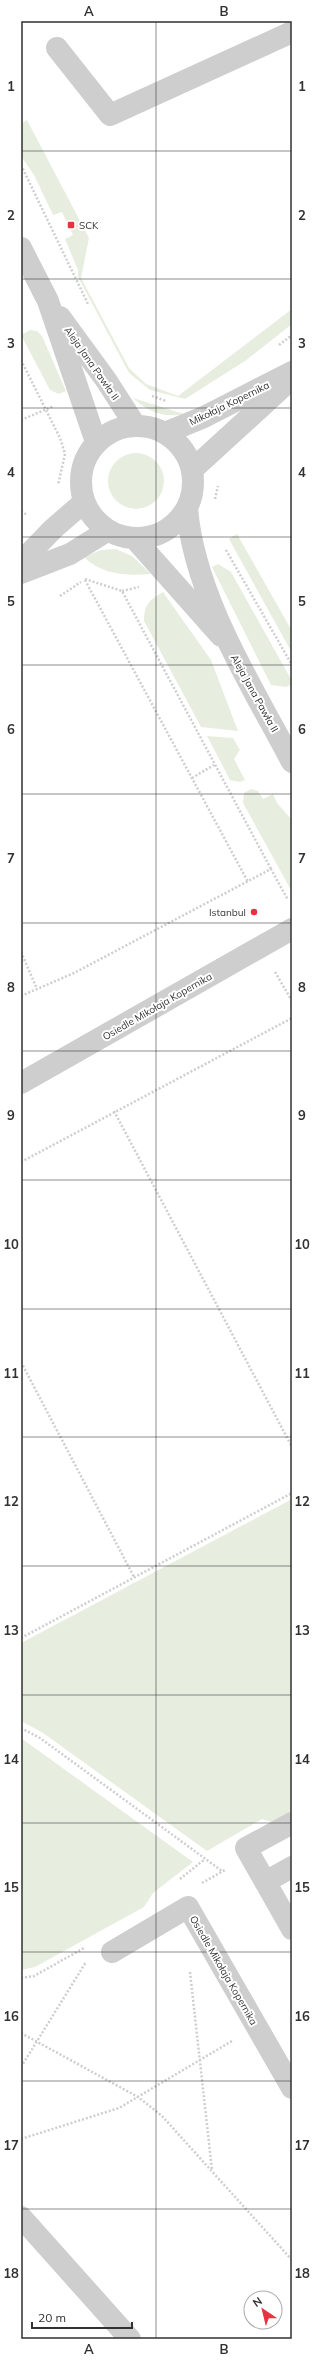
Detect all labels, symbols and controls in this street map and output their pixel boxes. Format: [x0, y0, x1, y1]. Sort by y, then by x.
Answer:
text: A [84, 3, 94, 19]
text: B [220, 3, 229, 19]
text: 1 [7, 78, 15, 94]
text: 1 [298, 78, 306, 94]
text: 2 [7, 207, 15, 223]
text: 2 [298, 207, 306, 223]
place label: SCK [79, 219, 99, 232]
marker: SCK [66, 220, 76, 230]
street label: Aleja Jana Pawła II [61, 324, 122, 403]
text: 3 [7, 335, 15, 351]
text: 3 [298, 335, 306, 351]
street label: Mikołaja Kopernika [187, 378, 271, 428]
text: 4 [7, 464, 15, 480]
text: 4 [298, 464, 306, 480]
text: 5 [7, 593, 15, 609]
text: 5 [298, 593, 306, 609]
street label: Aleja Jana Pawła II [228, 652, 281, 734]
text: 6 [7, 721, 15, 737]
text: 6 [298, 721, 306, 737]
text: 7 [7, 850, 15, 866]
text: 7 [298, 850, 306, 866]
place label: Istanbul [209, 906, 246, 919]
marker: Istanbul [249, 907, 259, 917]
street label: Osiedle Mikołaja Kopernika [100, 970, 214, 1043]
text: 8 [7, 979, 15, 995]
text: 8 [298, 979, 306, 995]
text: 9 [7, 1107, 15, 1123]
text: 9 [298, 1107, 306, 1123]
text: 10 [3, 1236, 19, 1252]
text: 10 [294, 1236, 310, 1252]
text: 11 [3, 1365, 19, 1381]
text: 11 [294, 1365, 310, 1381]
text: 12 [3, 1493, 19, 1509]
text: 12 [294, 1493, 310, 1509]
text: 13 [3, 1622, 19, 1638]
text: 13 [294, 1622, 310, 1638]
text: 14 [3, 1751, 19, 1767]
text: 14 [294, 1751, 310, 1767]
text: 15 [3, 1879, 19, 1895]
text: 15 [294, 1879, 310, 1895]
street label: Osiedle Mikołaja Kopernika [187, 1913, 260, 2027]
text: 16 [3, 2008, 19, 2024]
text: 16 [294, 2008, 310, 2024]
text: 17 [3, 2137, 19, 2153]
text: 17 [294, 2137, 310, 2153]
text: 18 [3, 2265, 19, 2281]
text: 18 [294, 2265, 310, 2281]
north arrow [243, 2290, 283, 2330]
text: N [250, 2294, 265, 2310]
scale bar [32, 2304, 132, 2330]
text: 20 m [38, 2310, 66, 2325]
text: A [84, 2341, 94, 2357]
text: B [220, 2341, 229, 2357]

